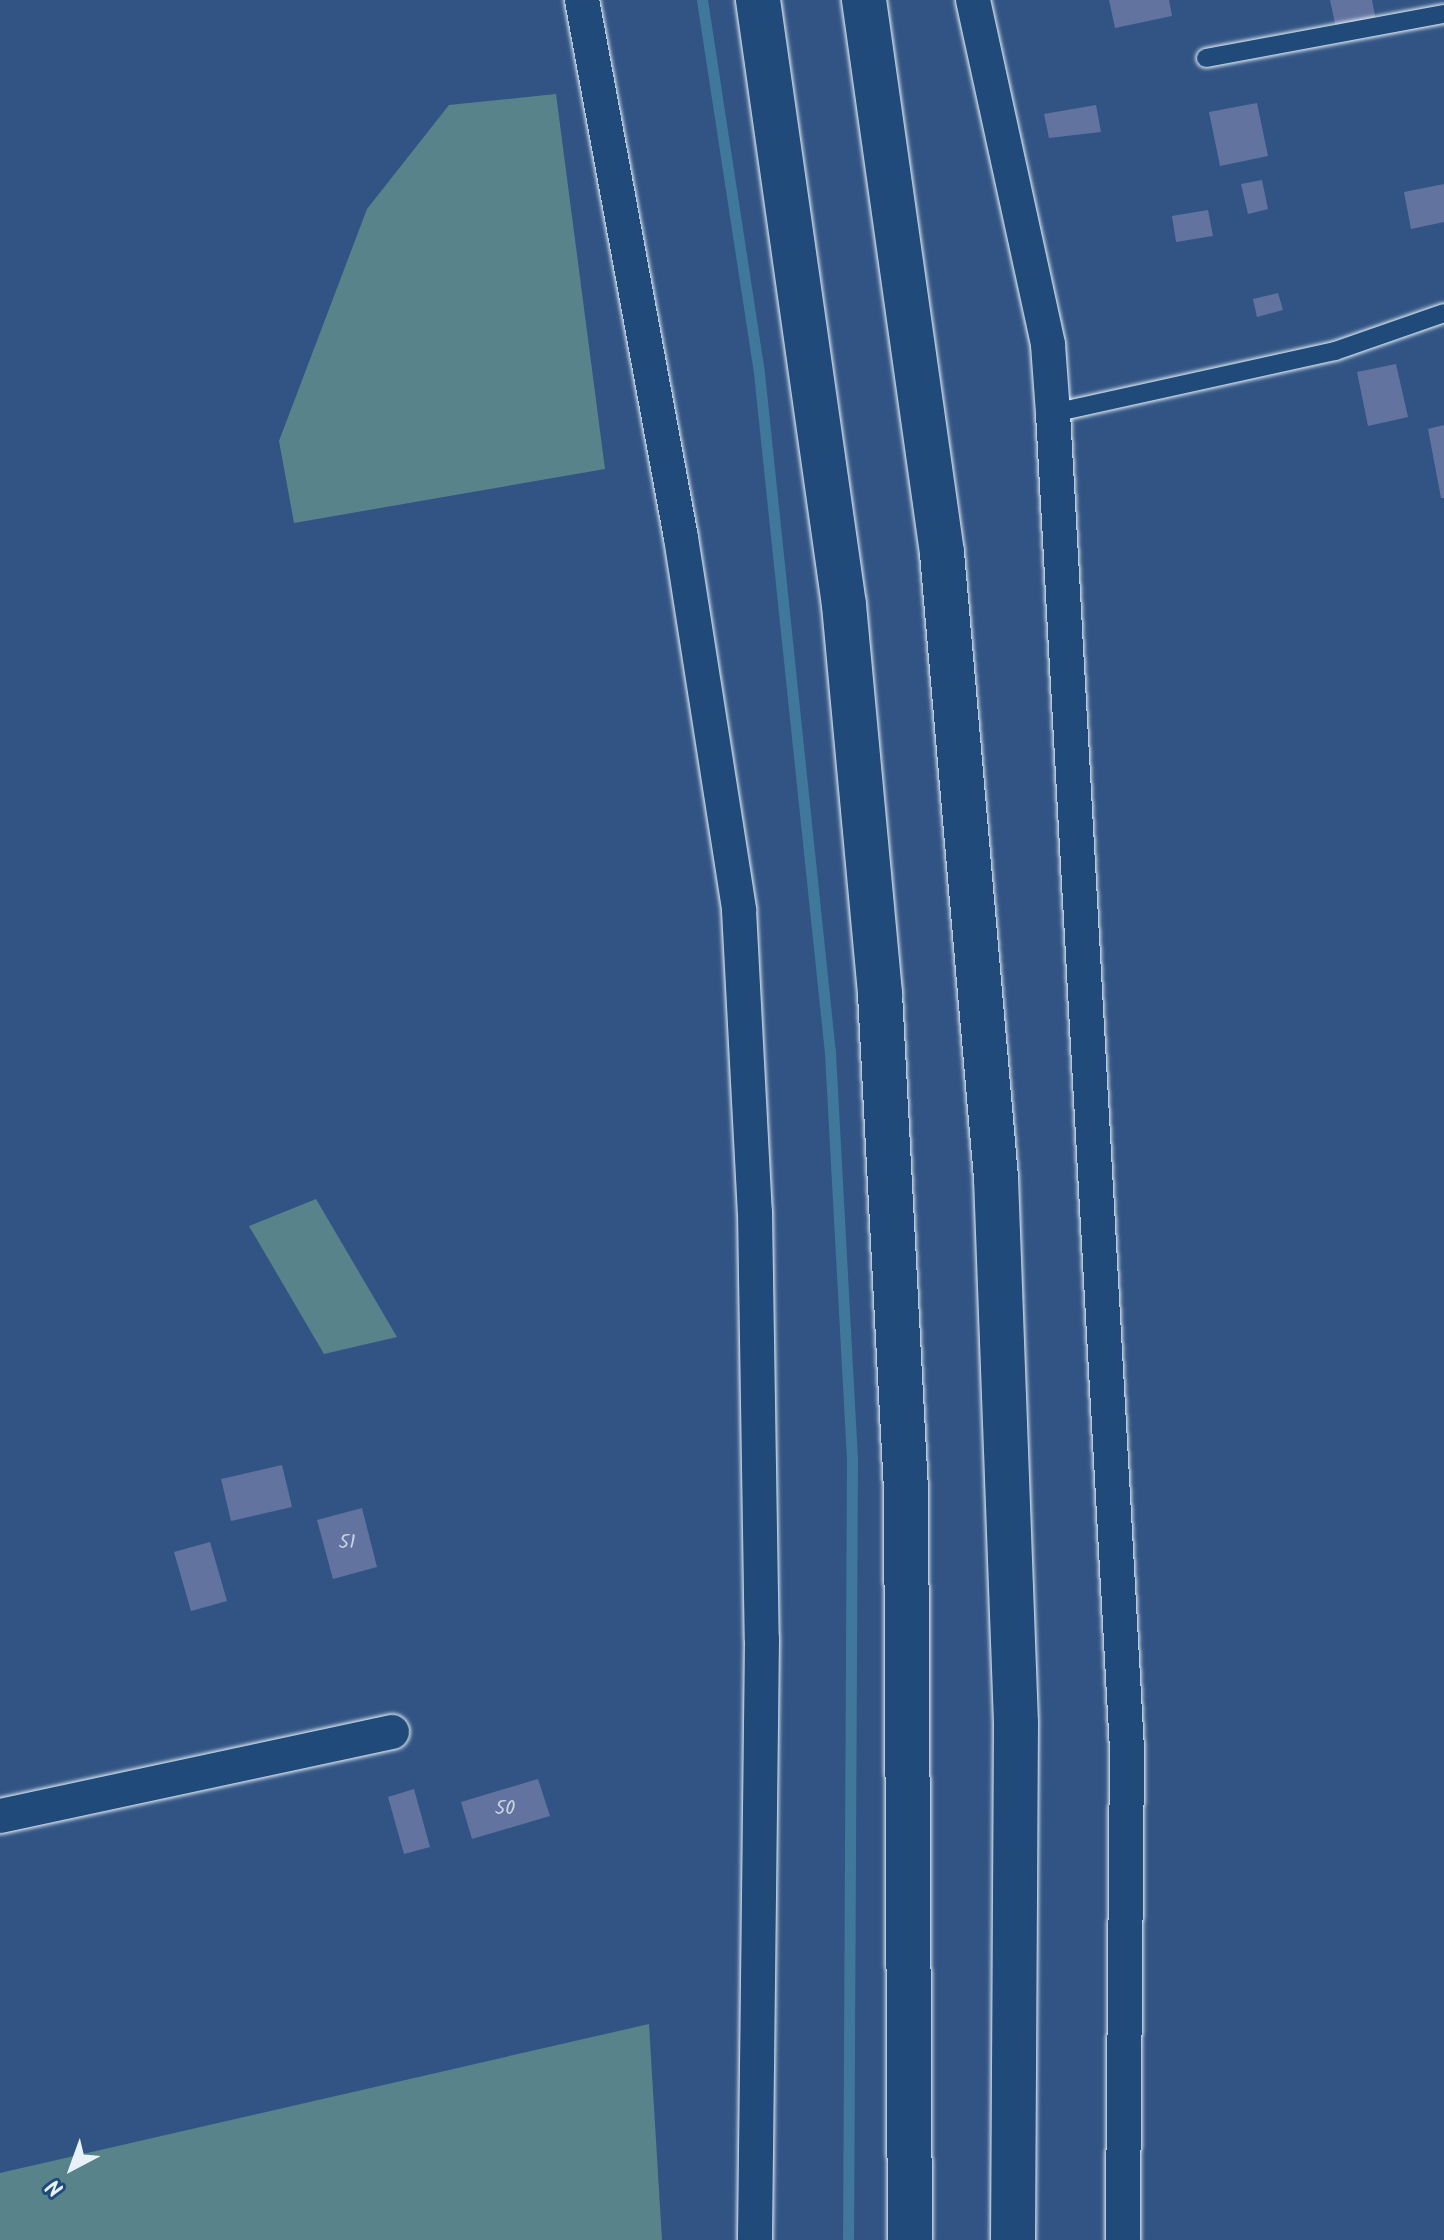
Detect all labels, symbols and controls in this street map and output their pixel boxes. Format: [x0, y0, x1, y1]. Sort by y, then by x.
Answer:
house number: 51 [338, 1531, 356, 1555]
house number: 50 [495, 1797, 515, 1821]
north arrow [32, 2128, 112, 2208]
text: N [39, 2169, 73, 2204]

